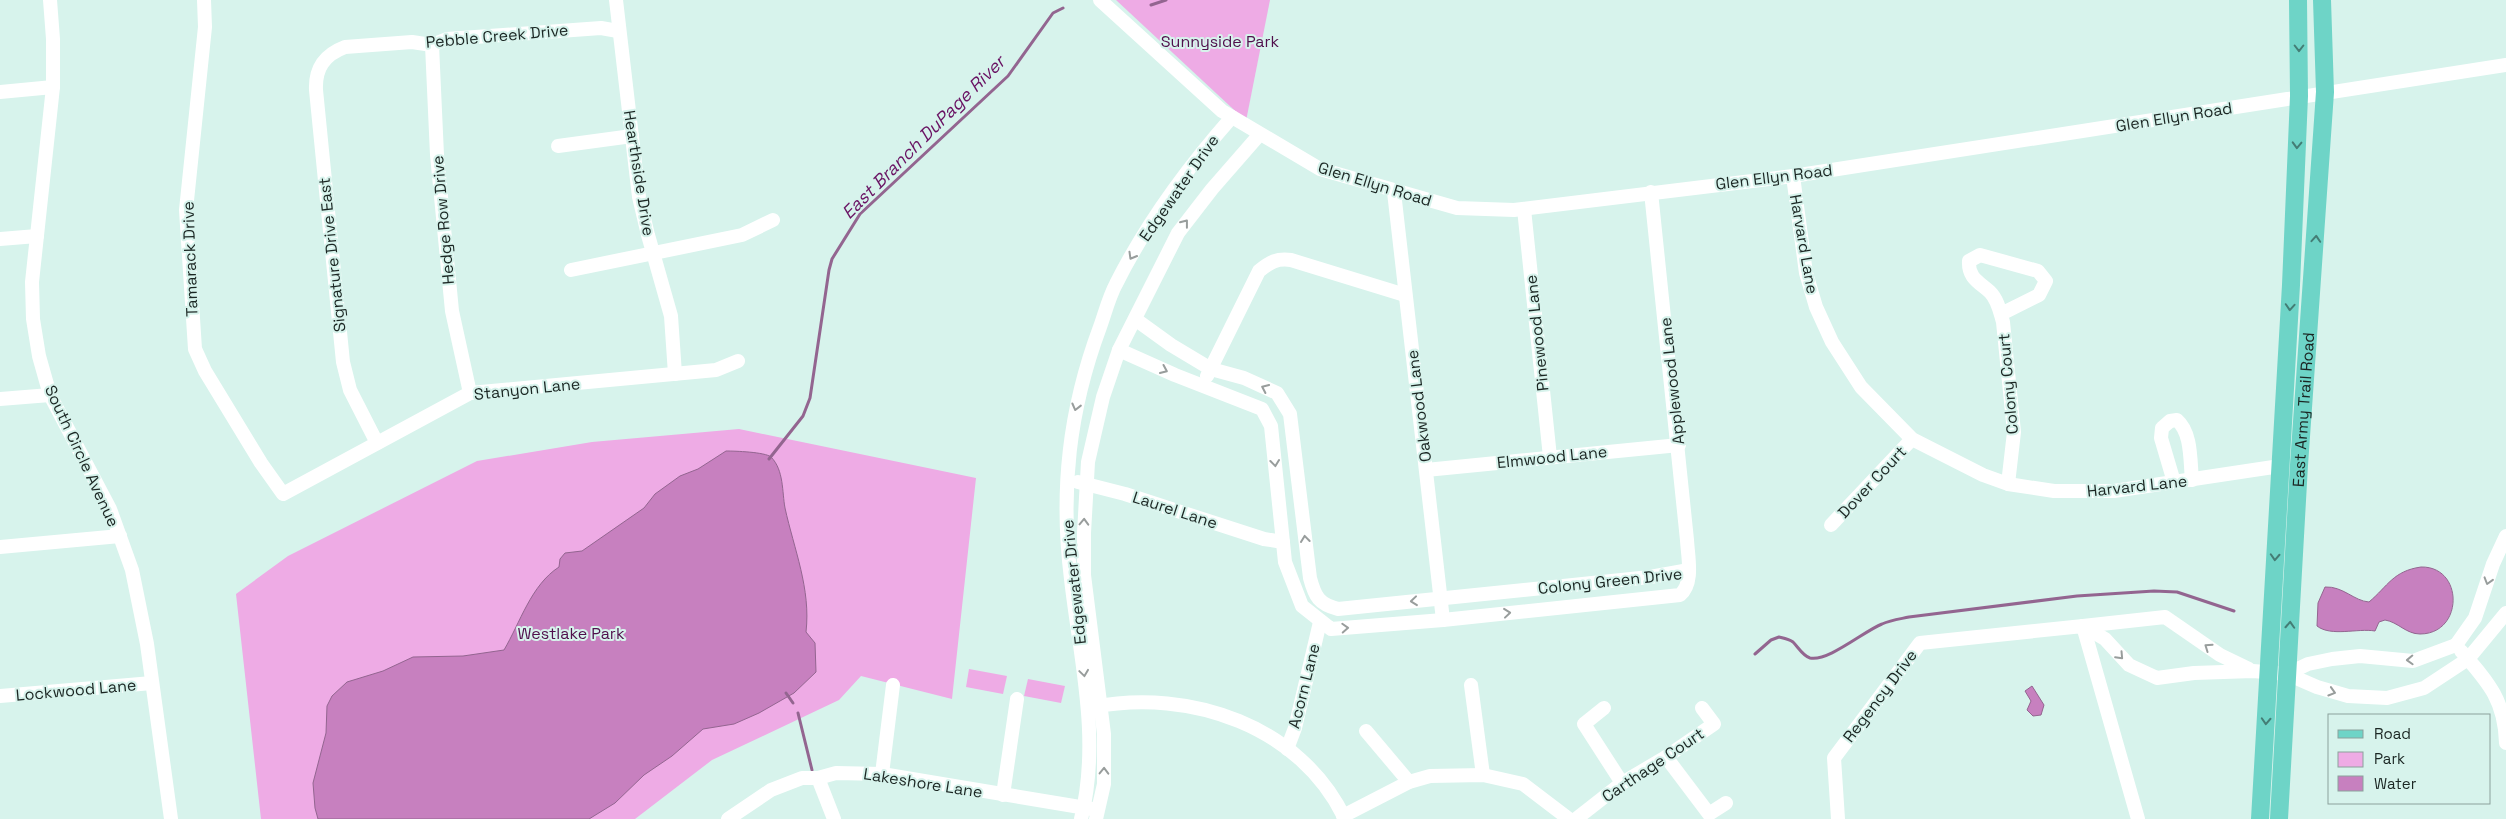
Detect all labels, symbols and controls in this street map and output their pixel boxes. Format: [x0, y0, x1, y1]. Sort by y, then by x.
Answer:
street label: Pebble Creek Drive [425, 19, 569, 53]
park label: Sunnyside Park [1161, 31, 1280, 52]
one-way arrow [2294, 44, 2304, 52]
water label: East Branch DuPage River [836, 49, 1011, 224]
street label: Glen Ellyn Road [2114, 97, 2234, 137]
street label: Hearthside Drive [619, 109, 659, 237]
street label: Edgewater Drive [1134, 131, 1224, 245]
one-way arrow [2292, 141, 2303, 149]
street label: Hedge Row Drive [427, 155, 459, 285]
street label: Glen Ellyn Road [1316, 157, 1434, 211]
street label: Glen Ellyn Road [1714, 159, 1834, 195]
street label: Signature Drive East [313, 177, 351, 333]
street label: Harvard Lane [1785, 193, 1823, 295]
street label: Tamarack Drive [177, 201, 203, 317]
one-way arrow [1180, 220, 1188, 229]
one-way arrow [2310, 234, 2321, 242]
one-way arrow [1129, 250, 1139, 259]
street label: Pinewood Lane [1520, 274, 1554, 392]
one-way arrow [2284, 304, 2295, 312]
street label: Applewood Lane [1655, 316, 1689, 446]
street label: East Army Trail Road [2287, 331, 2319, 488]
street label: Colony Court [1993, 333, 2023, 435]
street label: Oakwood Lane [1402, 349, 1436, 463]
one-way arrow [1159, 364, 1168, 374]
street label: Stanyon Lane [473, 373, 581, 405]
street label: South Circle Avenue [40, 382, 124, 530]
one-way arrow [1261, 384, 1270, 394]
one-way arrow [1071, 403, 1081, 411]
street label: Elmwood Lane [1496, 441, 1608, 473]
street label: Dover Court [1833, 441, 1911, 523]
one-way arrow [1269, 460, 1280, 468]
street label: Harvard Lane [2086, 470, 2188, 502]
street label: Laurel Lane [1130, 486, 1220, 534]
one-way arrow [1079, 518, 1089, 526]
street label: Edgewater Drive [1057, 519, 1091, 645]
one-way arrow [1300, 534, 1311, 542]
one-way arrow [2269, 554, 2280, 562]
street label: Colony Green Drive [1537, 563, 1683, 599]
one-way arrow [2483, 576, 2493, 584]
one-way arrow [1410, 595, 1418, 606]
one-way arrow [1503, 608, 1511, 619]
one-way arrow [2284, 621, 2295, 629]
park label: Westlake Park [517, 623, 625, 644]
one-way arrow [1341, 623, 1349, 634]
street label: Acorn Lane [1283, 641, 1325, 731]
one-way arrow [2205, 644, 2214, 653]
street label: Regency Drive [1838, 645, 1922, 747]
one-way arrow [2115, 650, 2124, 659]
one-way arrow [2406, 654, 2414, 665]
one-way arrow [1078, 669, 1089, 677]
street label: Lockwood Lane [15, 674, 137, 706]
one-way arrow [2327, 686, 2336, 696]
legend [2328, 714, 2491, 804]
one-way arrow [2261, 717, 2272, 725]
street label: Carthage Court [1598, 723, 1708, 807]
text: Road [2374, 724, 2411, 743]
text: Park [2374, 749, 2405, 768]
street label: Lakeshore Lane [862, 763, 984, 803]
one-way arrow [1099, 767, 1109, 774]
text: Water [2374, 774, 2417, 793]

